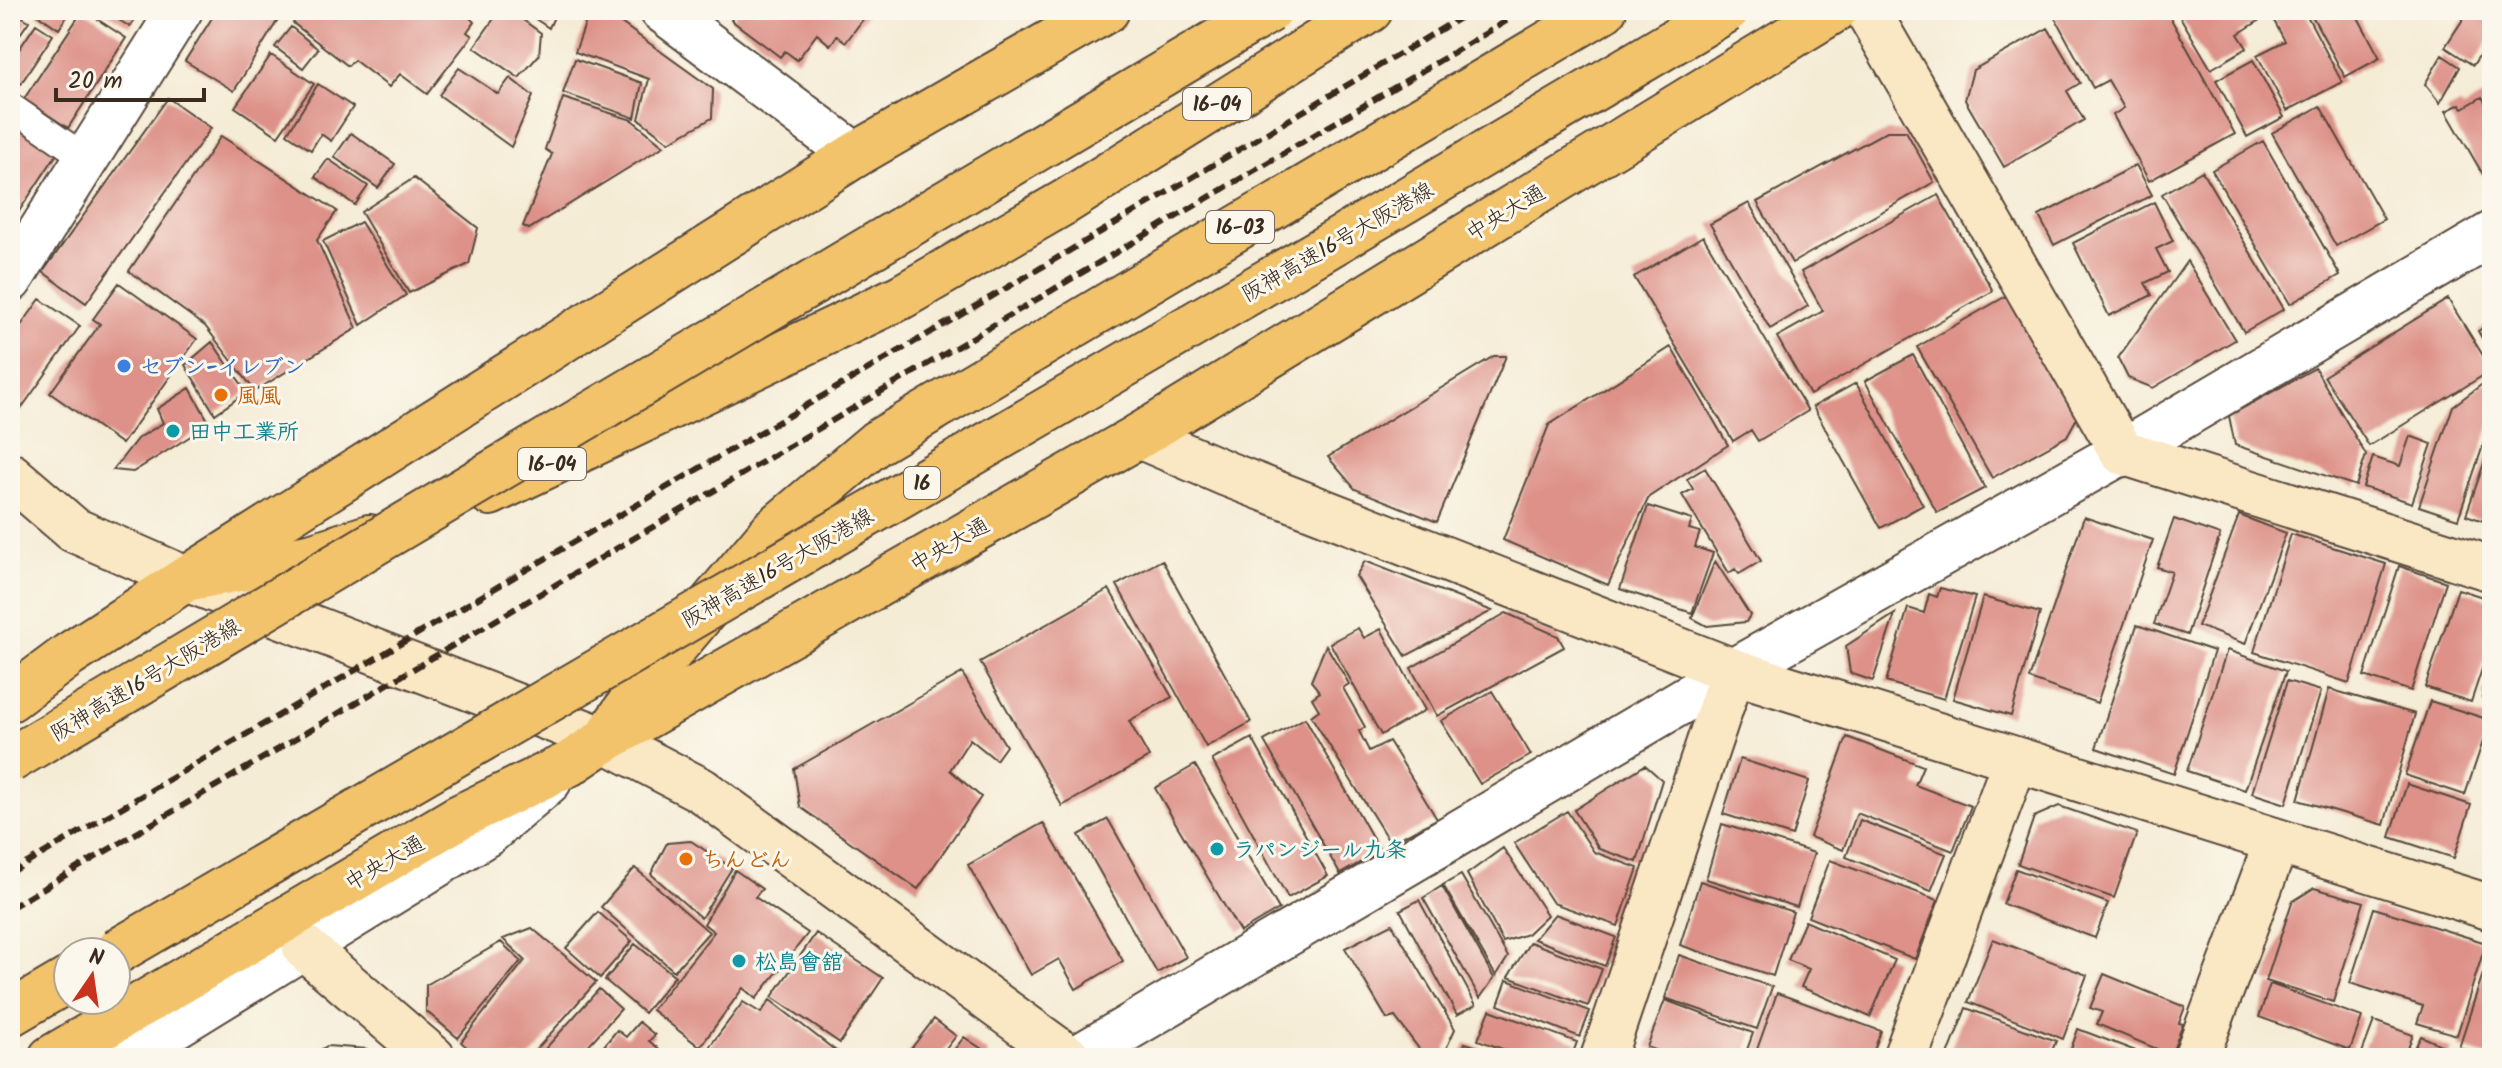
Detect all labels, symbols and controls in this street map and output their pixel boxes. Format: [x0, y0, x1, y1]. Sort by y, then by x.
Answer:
scale bar [56, 52, 204, 102]
text: 20 m [68, 62, 123, 101]
road number: 16-04 [1183, 88, 1251, 120]
street label: 阪神高速16号大阪港線 [1235, 174, 1441, 313]
street label: 中央大通 [1460, 176, 1553, 252]
road number: 16-03 [1206, 211, 1274, 243]
place label: セブン-イレブン [140, 351, 306, 386]
marker: セブン-イレブン [115, 357, 133, 375]
place label: 風風 [237, 380, 281, 415]
marker: 風風 [212, 386, 230, 404]
place label: 田中工業所 [189, 416, 299, 451]
marker: 田中工業所 [164, 422, 182, 440]
road number: 16-04 [518, 448, 586, 480]
road number: 16 [904, 467, 940, 499]
street label: 阪神高速16号大阪港線 [675, 500, 881, 639]
street label: 中央大通 [903, 509, 997, 583]
street label: 阪神高速16号大阪港線 [44, 610, 248, 752]
street label: 中央大通 [338, 827, 432, 901]
place label: ラパンジール九条 [1233, 834, 1407, 869]
marker: ラパンジール九条 [1208, 840, 1226, 858]
place label: ちんどん [702, 844, 791, 879]
marker: ちんどん [677, 850, 695, 868]
north arrow [52, 936, 132, 1016]
text: N [85, 940, 107, 978]
place label: 松島會舘 [755, 946, 843, 981]
marker: 松島會舘 [730, 952, 748, 970]

